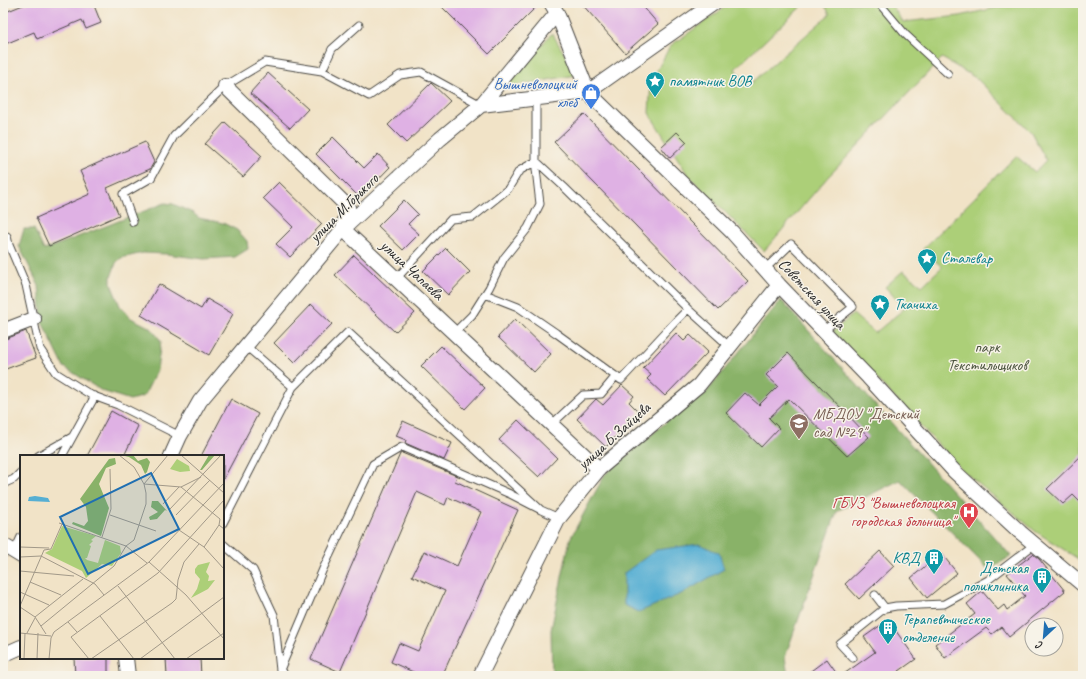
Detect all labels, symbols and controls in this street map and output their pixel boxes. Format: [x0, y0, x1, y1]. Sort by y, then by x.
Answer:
place icon: памятник ВОВ [644, 70, 666, 98]
place label: памятник ВОВ [669, 71, 754, 91]
place label: Вышневолоцкий хлеб [493, 74, 580, 112]
shop icon: Вышневолоцкий хлеб [580, 82, 602, 110]
street label: улица М.Горького [304, 168, 384, 248]
street label: улица Чапаева [375, 235, 449, 305]
place icon: Сталевар [916, 247, 938, 275]
place label: Сталевар [941, 248, 993, 268]
street label: Советская улица [774, 254, 851, 335]
place icon: Ткачиха [869, 293, 891, 321]
place label: Ткачиха [894, 294, 938, 314]
park label: парк Текстильщиков [947, 337, 1030, 375]
street label: улица Б.Зайцева [573, 397, 656, 475]
place label: МБДОУ "Детский сад №29" [813, 404, 921, 442]
school or university icon: МБДОУ "Детский сад №29" [788, 412, 810, 440]
inset map [20, 455, 224, 659]
place label: ГБУЗ "Вышневолоцкая городская больница" [832, 493, 958, 531]
hospital icon: ГБУЗ "Вышневолоцкая городская больница" [958, 501, 980, 529]
building icon: КВД [923, 547, 945, 575]
place label: КВД [893, 548, 921, 568]
place label: Детская поликлиника [963, 558, 1030, 596]
building icon: Детская поликлиника [1031, 566, 1053, 594]
place label: Терапевтическое отделение [902, 609, 992, 647]
building icon: Терапевтическое отделение [877, 617, 899, 645]
north arrow [1024, 617, 1064, 657]
text: С [1033, 638, 1045, 653]

